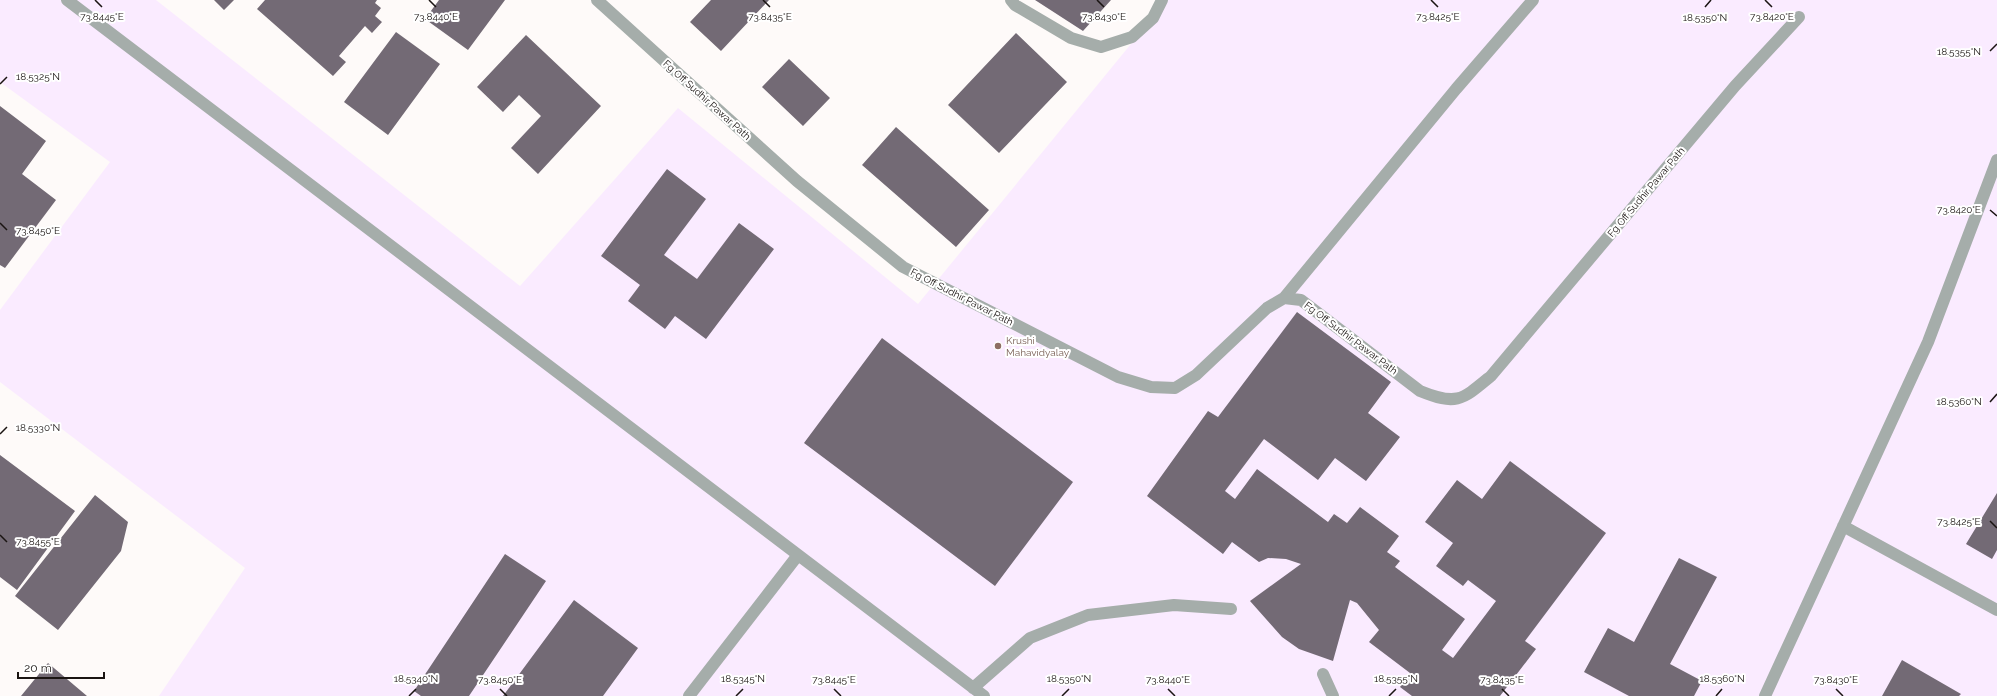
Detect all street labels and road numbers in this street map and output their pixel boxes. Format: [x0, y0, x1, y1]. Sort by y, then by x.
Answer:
street label: Fg Off Sudhir Pawar Path [661, 58, 753, 142]
street label: Fg Off Sudhir Pawar Path [1605, 145, 1687, 239]
street label: Fg Off Sudhir Pawar Path [909, 266, 1015, 328]
street label: Fg Off Sudhir Pawar Path [1302, 299, 1400, 377]

